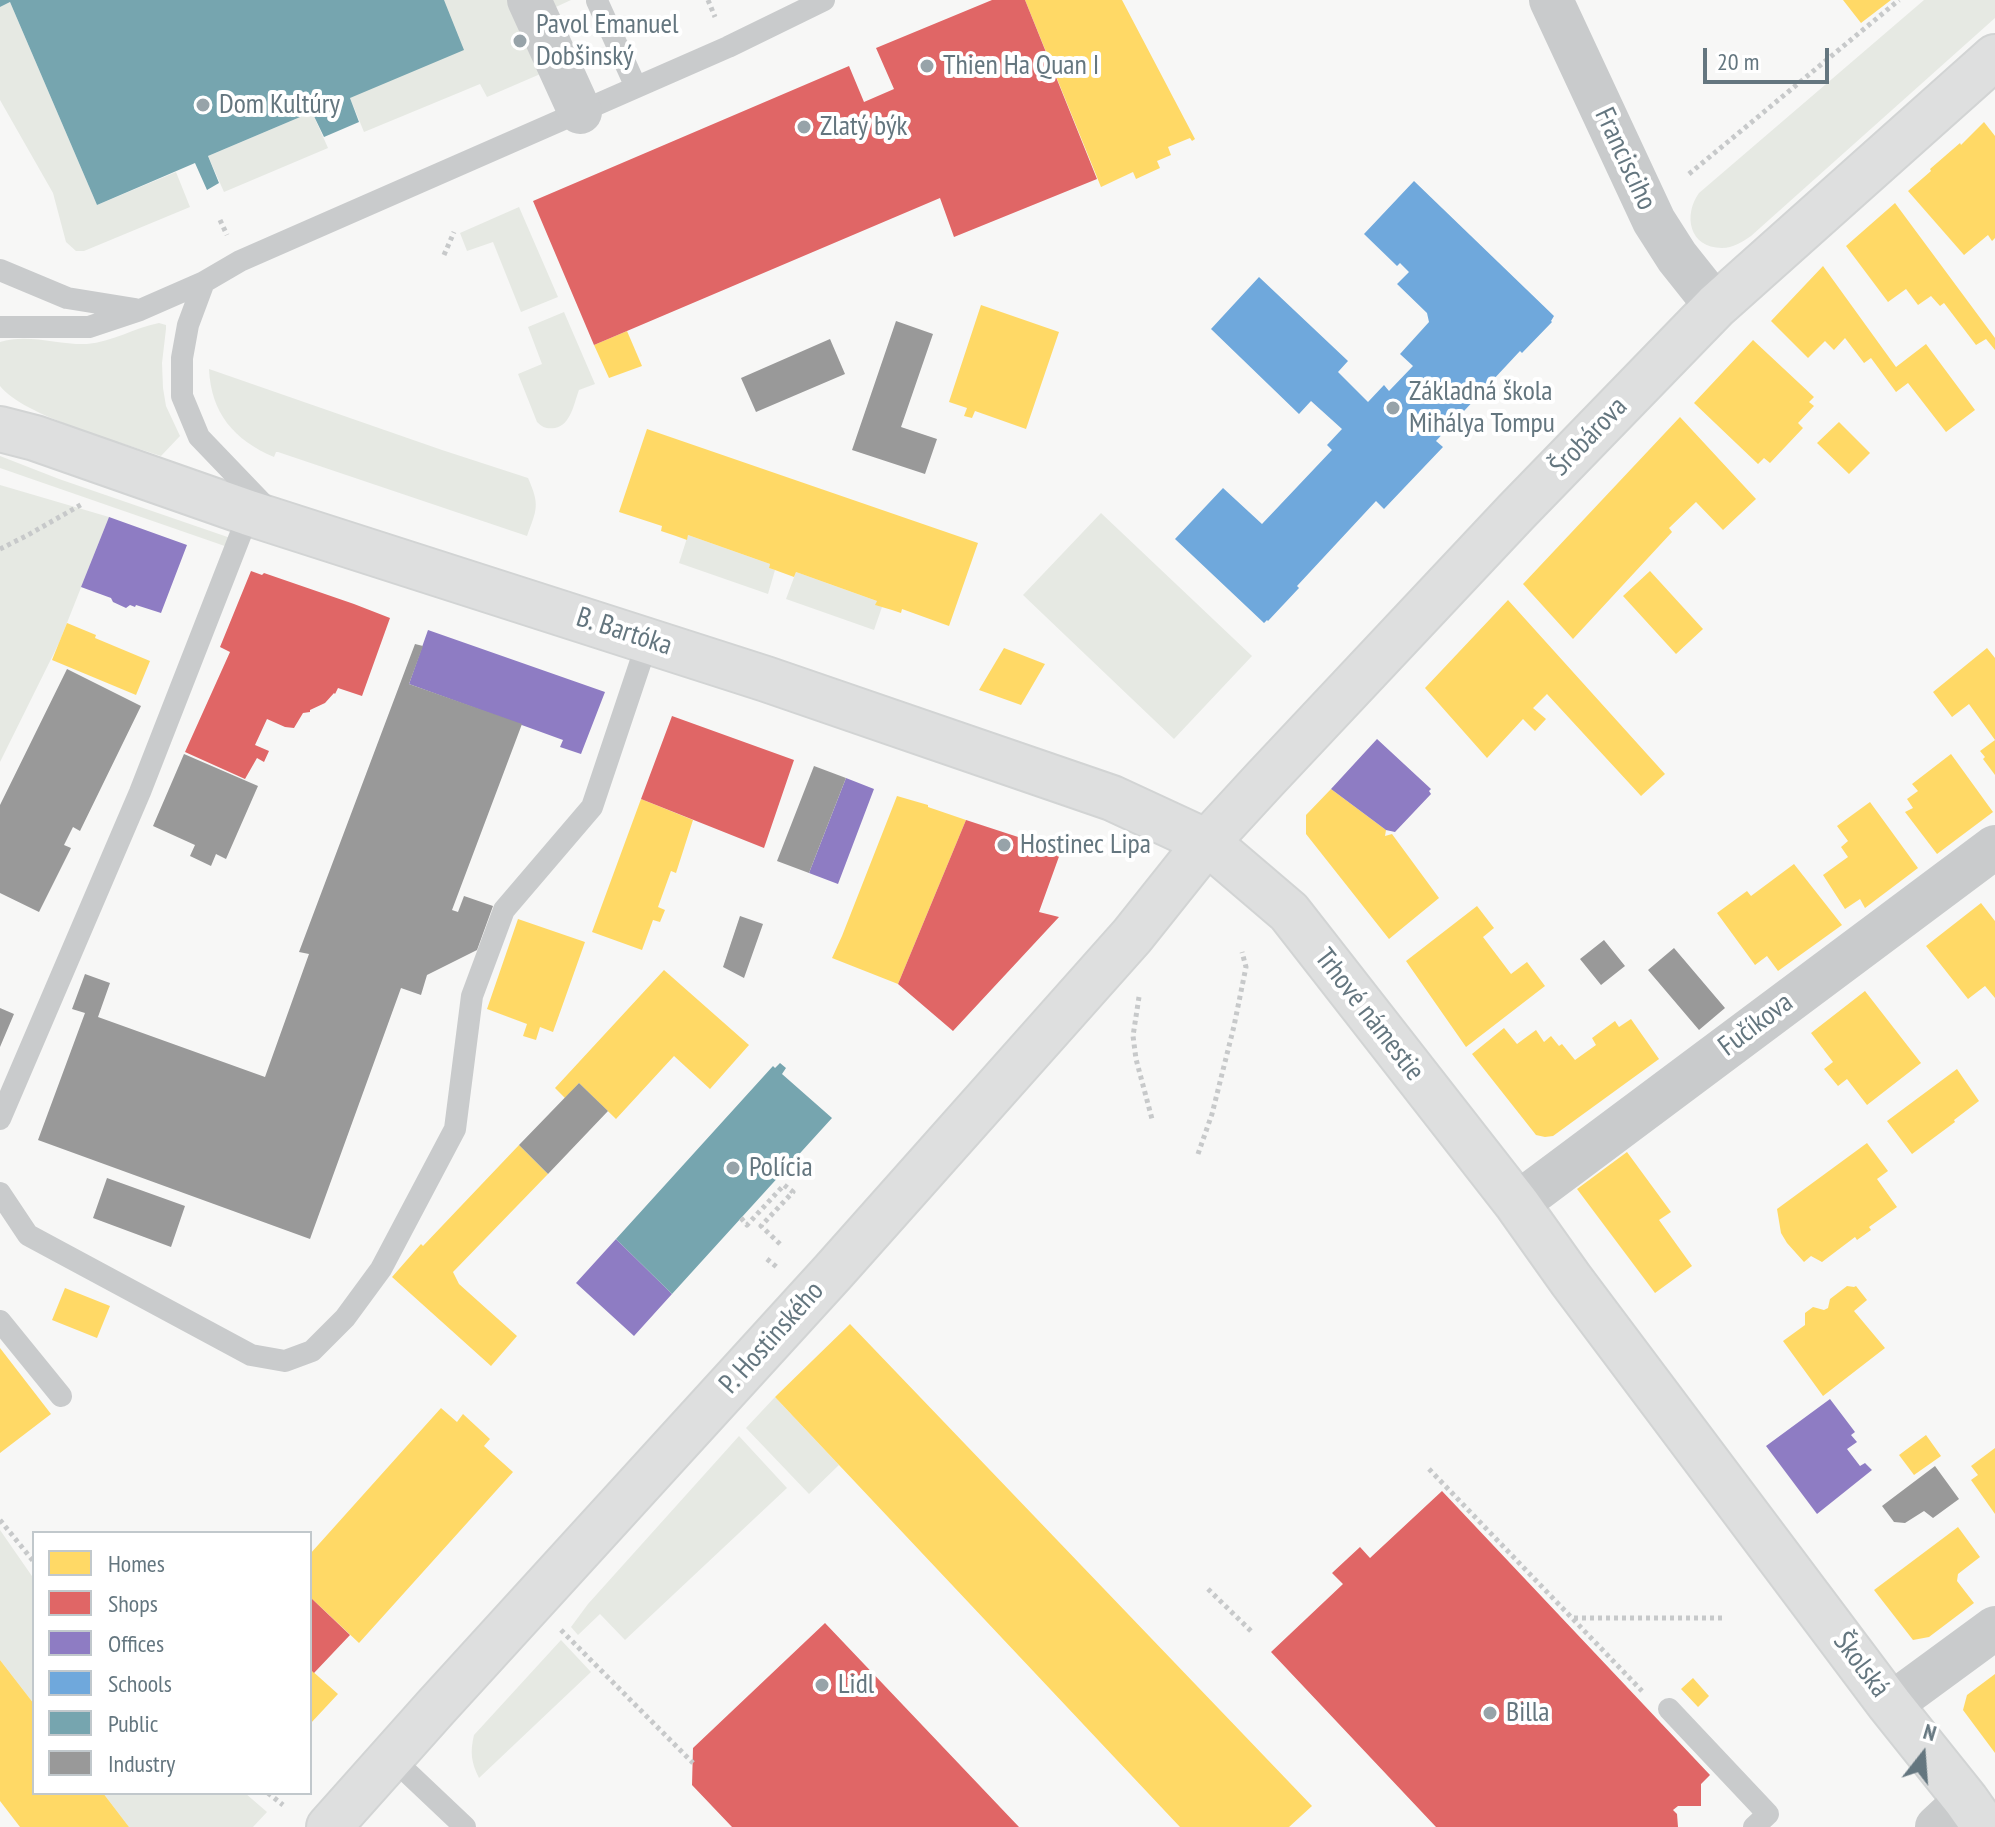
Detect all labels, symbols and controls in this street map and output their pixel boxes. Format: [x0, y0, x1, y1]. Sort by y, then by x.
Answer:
place label: Pavol Emanuel Dobšinský [536, 8, 678, 74]
marker: Pavol Emanuel Dobšinský [511, 32, 529, 50]
scale bar [1707, 32, 1833, 82]
text: 20 m [1717, 46, 1759, 77]
place label: Thien Ha Quan I [943, 49, 1099, 83]
marker: Thien Ha Quan I [918, 57, 936, 75]
place label: Dom Kultúry [219, 88, 340, 122]
marker: Dom Kultúry [194, 96, 212, 114]
street label: Francisciho [1587, 103, 1663, 215]
place label: Zlatý býk [820, 110, 907, 144]
marker: Zlatý býk [795, 118, 813, 136]
place label: Základná škola Mihálya Tompu [1409, 375, 1555, 441]
street label: Šrobárova [1543, 391, 1635, 483]
marker: Základná škola Mihálya Tompu [1384, 399, 1402, 417]
street label: B. Bartóka [572, 601, 676, 663]
place label: Hostinec Lipa [1020, 828, 1151, 862]
marker: Hostinec Lipa [995, 836, 1013, 854]
street label: Trhové námestie [1307, 942, 1431, 1088]
street label: Fučíkova [1712, 986, 1800, 1064]
place label: Polícia [749, 1151, 813, 1185]
marker: Polícia [724, 1159, 742, 1177]
street label: P. Hostinského [713, 1275, 831, 1401]
legend [32, 1531, 312, 1795]
text: Homes [108, 1548, 165, 1579]
text: Shops [108, 1588, 158, 1619]
street label: Školská [1826, 1626, 1896, 1704]
text: Offices [108, 1628, 164, 1659]
text: Schools [108, 1668, 172, 1699]
place label: Lidl [838, 1668, 874, 1702]
marker: Lidl [813, 1676, 831, 1694]
place label: Billa [1506, 1696, 1550, 1730]
marker: Billa [1481, 1704, 1499, 1722]
text: Public [108, 1708, 158, 1739]
north arrow [1883, 1715, 1963, 1795]
text: N [1920, 1717, 1940, 1747]
text: Industry [108, 1748, 175, 1779]

